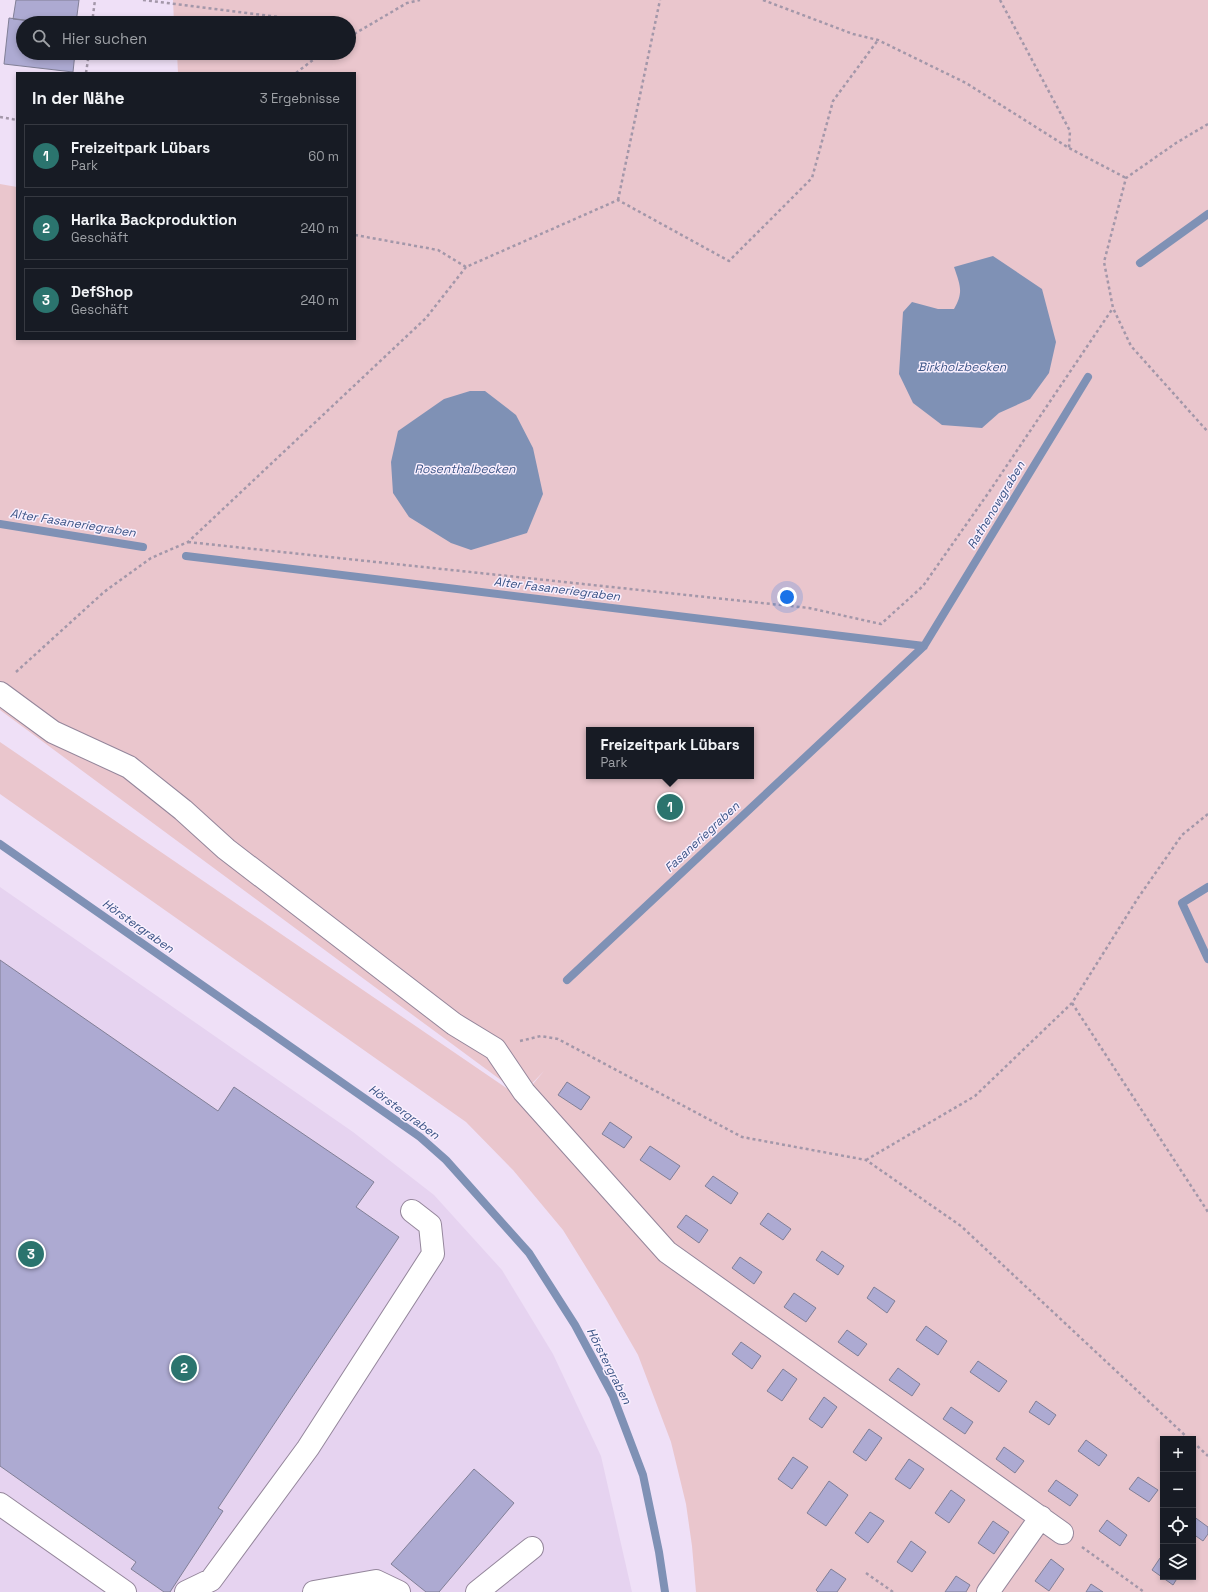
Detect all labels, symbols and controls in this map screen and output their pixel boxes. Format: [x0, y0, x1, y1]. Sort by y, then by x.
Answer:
search box [16, 16, 356, 60]
icon: search [30, 27, 52, 49]
text: Hier suchen [62, 29, 147, 48]
text: In der Nähe [32, 87, 124, 109]
text: 3 Ergebnisse [260, 90, 340, 107]
text: Freizeitpark Lübars [71, 138, 210, 157]
text: 1 [43, 148, 49, 165]
text: 60 m [308, 148, 339, 165]
text: Park [71, 157, 98, 174]
text: Harika Backproduktion [71, 210, 237, 229]
text: 2 [42, 220, 50, 237]
text: 240 m [301, 220, 339, 237]
text: Geschäft [71, 229, 128, 246]
text: DefShop [71, 282, 133, 301]
text: 3 [42, 292, 50, 309]
text: 240 m [301, 292, 339, 309]
text: Geschäft [71, 301, 128, 318]
water label: Birkholzbecken [918, 359, 1007, 375]
water label: Rathenowgraben [964, 458, 1029, 552]
water label: Rosenthalbecken [415, 461, 516, 477]
water label: Alter Fasaneriegraben [9, 505, 138, 541]
water label: Alter Fasaneriegraben [493, 573, 622, 605]
your location [777, 587, 797, 607]
popup [586, 727, 754, 779]
text: Freizeitpark Lübars [600, 735, 740, 754]
text: Park [600, 754, 627, 771]
pin: 1 [657, 792, 683, 822]
water label: Fasaneriegraben [661, 798, 743, 876]
water label: Hörstergraben [99, 895, 177, 957]
water label: Hörstergraben [365, 1081, 443, 1143]
pin: 3 [18, 1239, 44, 1269]
water label: Hörstergraben [583, 1325, 635, 1407]
pin: 2 [171, 1353, 197, 1383]
map controls [1160, 1436, 1196, 1580]
button: + [1160, 1436, 1196, 1472]
button: − [1160, 1472, 1196, 1508]
button: locate [1160, 1508, 1196, 1544]
button: layers [1160, 1544, 1196, 1580]

